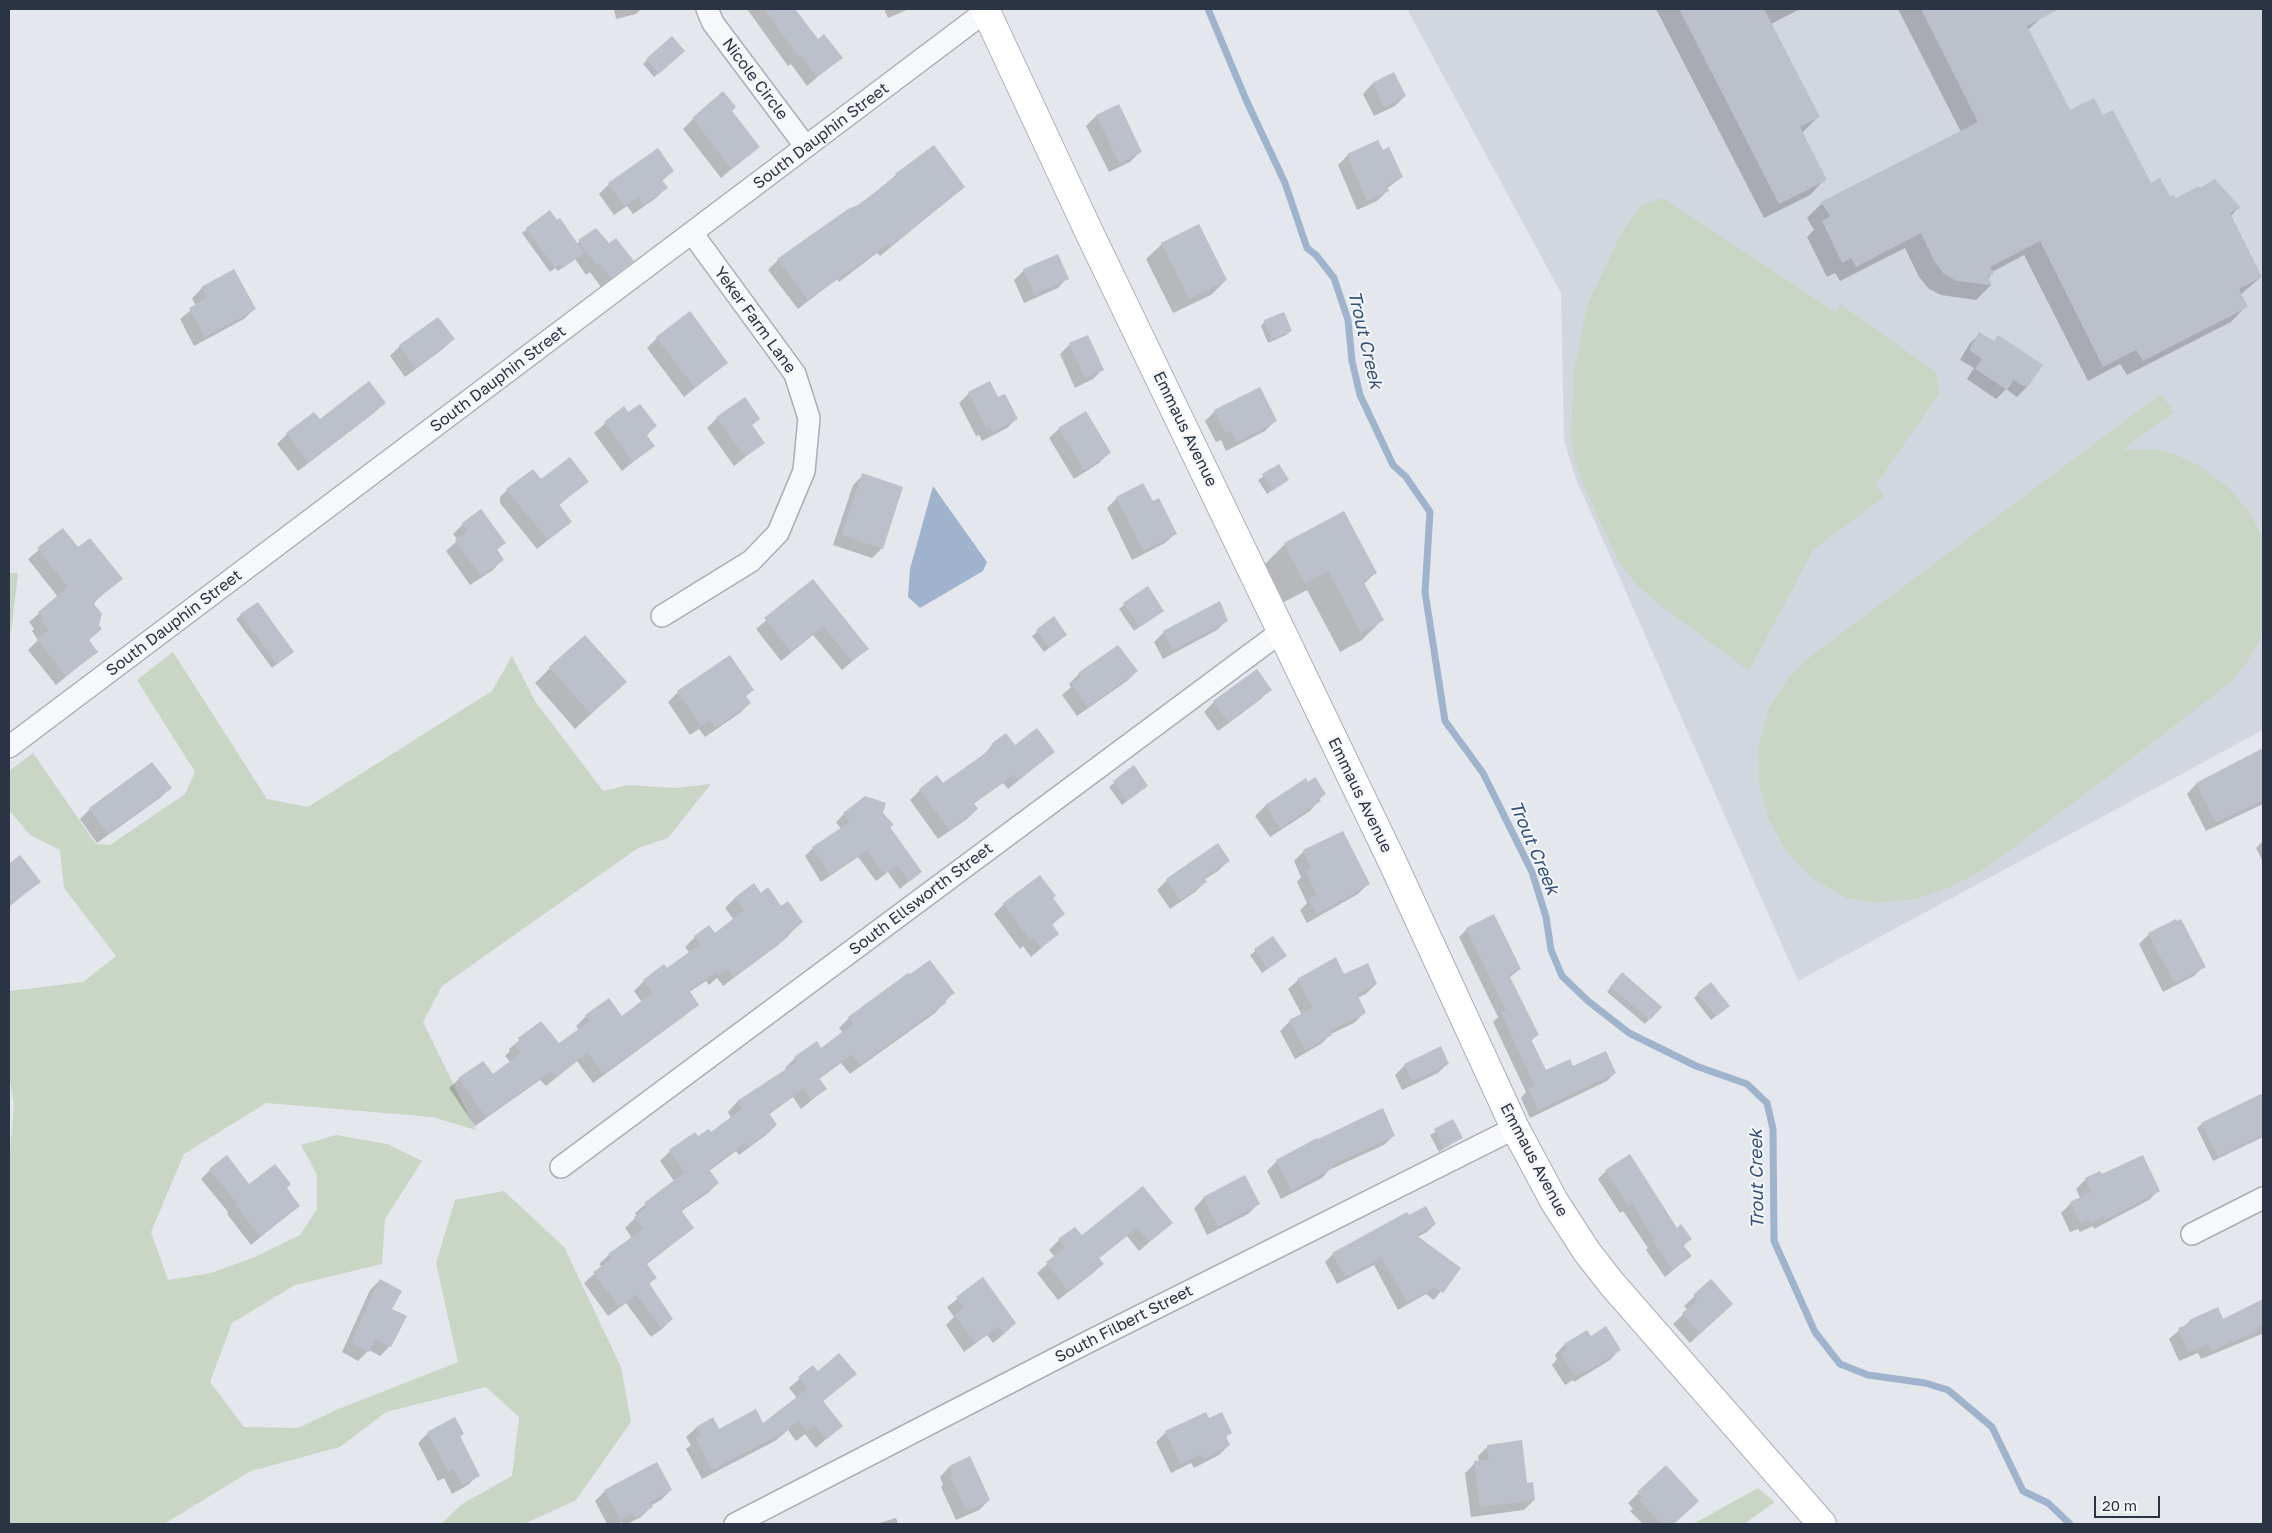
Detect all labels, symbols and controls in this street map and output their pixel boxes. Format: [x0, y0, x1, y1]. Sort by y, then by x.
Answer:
street label: Nicole Circle [718, 34, 792, 124]
street label: South Dauphin Street [749, 79, 893, 193]
street label: Yeker Farm Lane [710, 263, 800, 377]
water label: Trout Creek [1343, 289, 1387, 391]
street label: South Dauphin Street [426, 322, 570, 436]
street label: Emmaus Avenue [1149, 368, 1221, 490]
street label: South Dauphin Street [102, 566, 246, 680]
street label: Emmaus Avenue [1324, 734, 1396, 856]
water label: Trout Creek [1505, 798, 1563, 898]
street label: South Ellsworth Street [845, 839, 997, 959]
street label: Emmaus Avenue [1496, 1100, 1572, 1220]
water label: Trout Creek [1745, 1129, 1769, 1229]
street label: South Filbert Street [1052, 1281, 1196, 1367]
scale bar [2097, 1486, 2163, 1518]
text: 20 m [2102, 1496, 2137, 1514]

